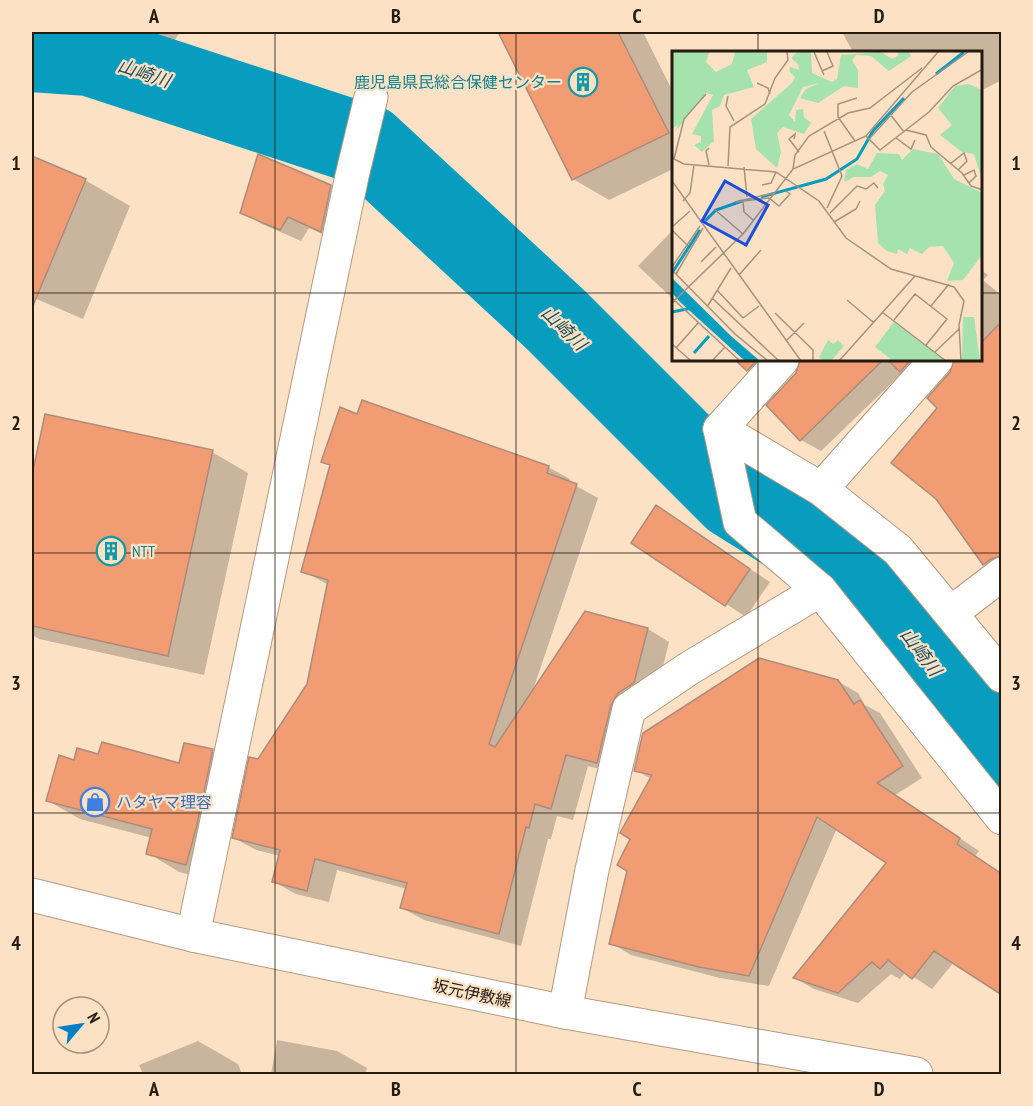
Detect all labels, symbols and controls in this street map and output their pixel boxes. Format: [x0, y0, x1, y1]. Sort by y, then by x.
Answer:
text: A [148, 3, 160, 29]
text: B [391, 3, 401, 29]
text: C [632, 3, 642, 29]
text: D [874, 3, 885, 29]
inset map [672, 51, 982, 362]
water label: 山崎川 [115, 54, 175, 93]
building icon: 鹿児島県民総合保健センター [567, 66, 599, 98]
place label: 鹿児島県民総合保健センター [354, 72, 562, 92]
text: 1 [11, 150, 21, 176]
text: 1 [1011, 150, 1021, 176]
water label: 山崎川 [537, 301, 593, 356]
text: 2 [11, 410, 21, 436]
text: 2 [1011, 410, 1021, 436]
building icon: NTT [95, 535, 127, 567]
place label: NTT [132, 541, 155, 561]
water label: 山崎川 [896, 624, 948, 682]
text: 3 [11, 670, 21, 696]
text: 3 [1011, 670, 1021, 696]
shop icon: ハタヤマ理容 [79, 786, 111, 818]
place label: ハタヤマ理容 [116, 792, 212, 812]
text: 4 [11, 930, 21, 956]
text: 4 [1011, 930, 1021, 956]
street label: 坂元伊敷線 [431, 975, 513, 1011]
north arrow [51, 995, 111, 1055]
text: N [83, 1009, 105, 1026]
text: A [148, 1076, 160, 1102]
text: B [391, 1076, 401, 1102]
text: C [632, 1076, 642, 1102]
text: D [874, 1076, 885, 1102]

